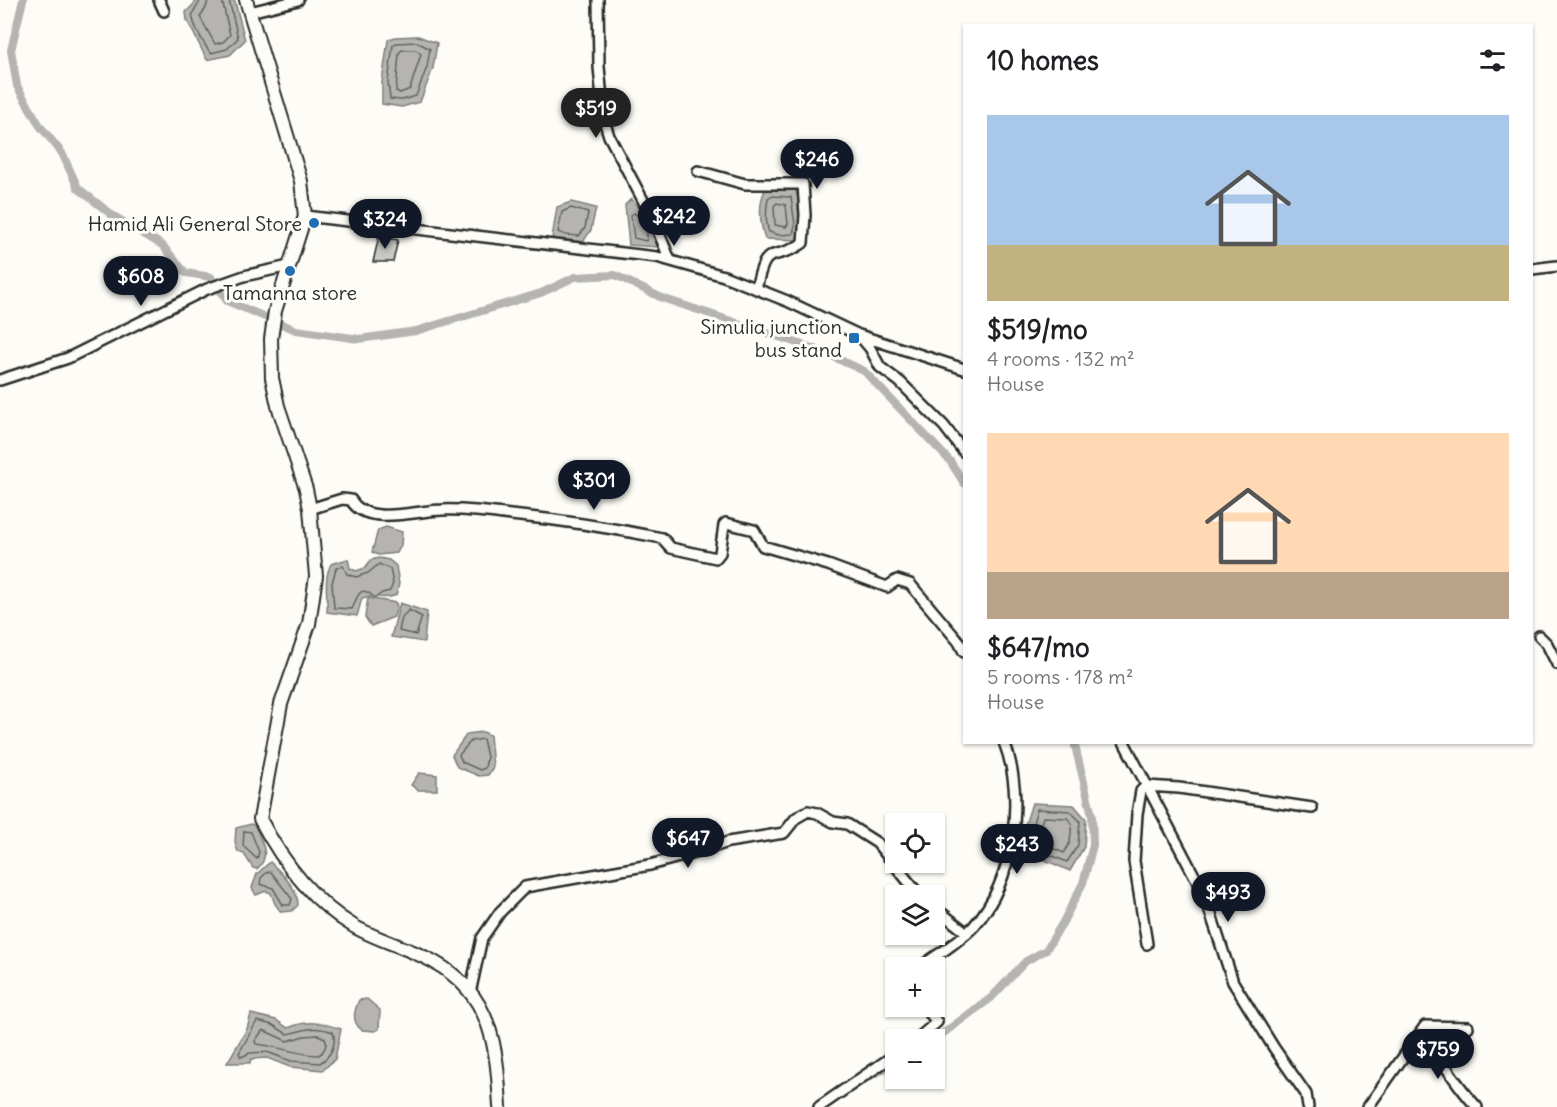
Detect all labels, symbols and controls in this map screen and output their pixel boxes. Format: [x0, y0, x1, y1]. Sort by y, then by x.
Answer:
text: 10 homes [987, 44, 1099, 77]
icon: filters [1476, 44, 1509, 77]
pin: $519 [560, 88, 632, 139]
text: $519 [575, 95, 617, 120]
pin: $246 [781, 139, 853, 190]
text: $246 [795, 146, 839, 171]
icon: home [1194, 154, 1302, 262]
pin: $242 [638, 196, 710, 247]
pin: $324 [349, 199, 421, 250]
text: $242 [652, 203, 696, 228]
text: $324 [363, 206, 407, 231]
place label: Hamid Ali General Store [88, 211, 302, 236]
marker: Hamid Ali General Store [307, 216, 321, 230]
pin: $608 [105, 256, 177, 307]
text: $608 [117, 263, 165, 288]
marker: Tamanna store [283, 264, 297, 278]
place label: Tamanna store [223, 280, 357, 305]
text: $519/mo [987, 313, 1088, 346]
place label: Simulia junction bus stand [700, 314, 842, 362]
marker: Simulia junction bus stand [847, 331, 861, 345]
text: 4 rooms · 132 m² [987, 346, 1134, 371]
text: House [987, 371, 1044, 396]
pin: $301 [558, 460, 630, 511]
text: $301 [572, 467, 616, 492]
icon: home [1194, 472, 1302, 580]
text: $647/mo [987, 631, 1090, 664]
text: 5 rooms · 178 m² [987, 664, 1133, 689]
text: House [987, 689, 1044, 714]
map controls [885, 813, 945, 1089]
button: locate [885, 813, 945, 873]
pin: $647 [652, 818, 724, 869]
pin: $243 [981, 824, 1053, 875]
text: $647 [666, 825, 710, 850]
text: $243 [995, 831, 1039, 856]
pin: $493 [1192, 872, 1264, 923]
text: $493 [1205, 879, 1251, 904]
button: layers [885, 885, 945, 945]
button: + [885, 957, 945, 1017]
button: − [885, 1029, 945, 1089]
pin: $759 [1402, 1029, 1474, 1080]
text: $759 [1416, 1036, 1460, 1061]

